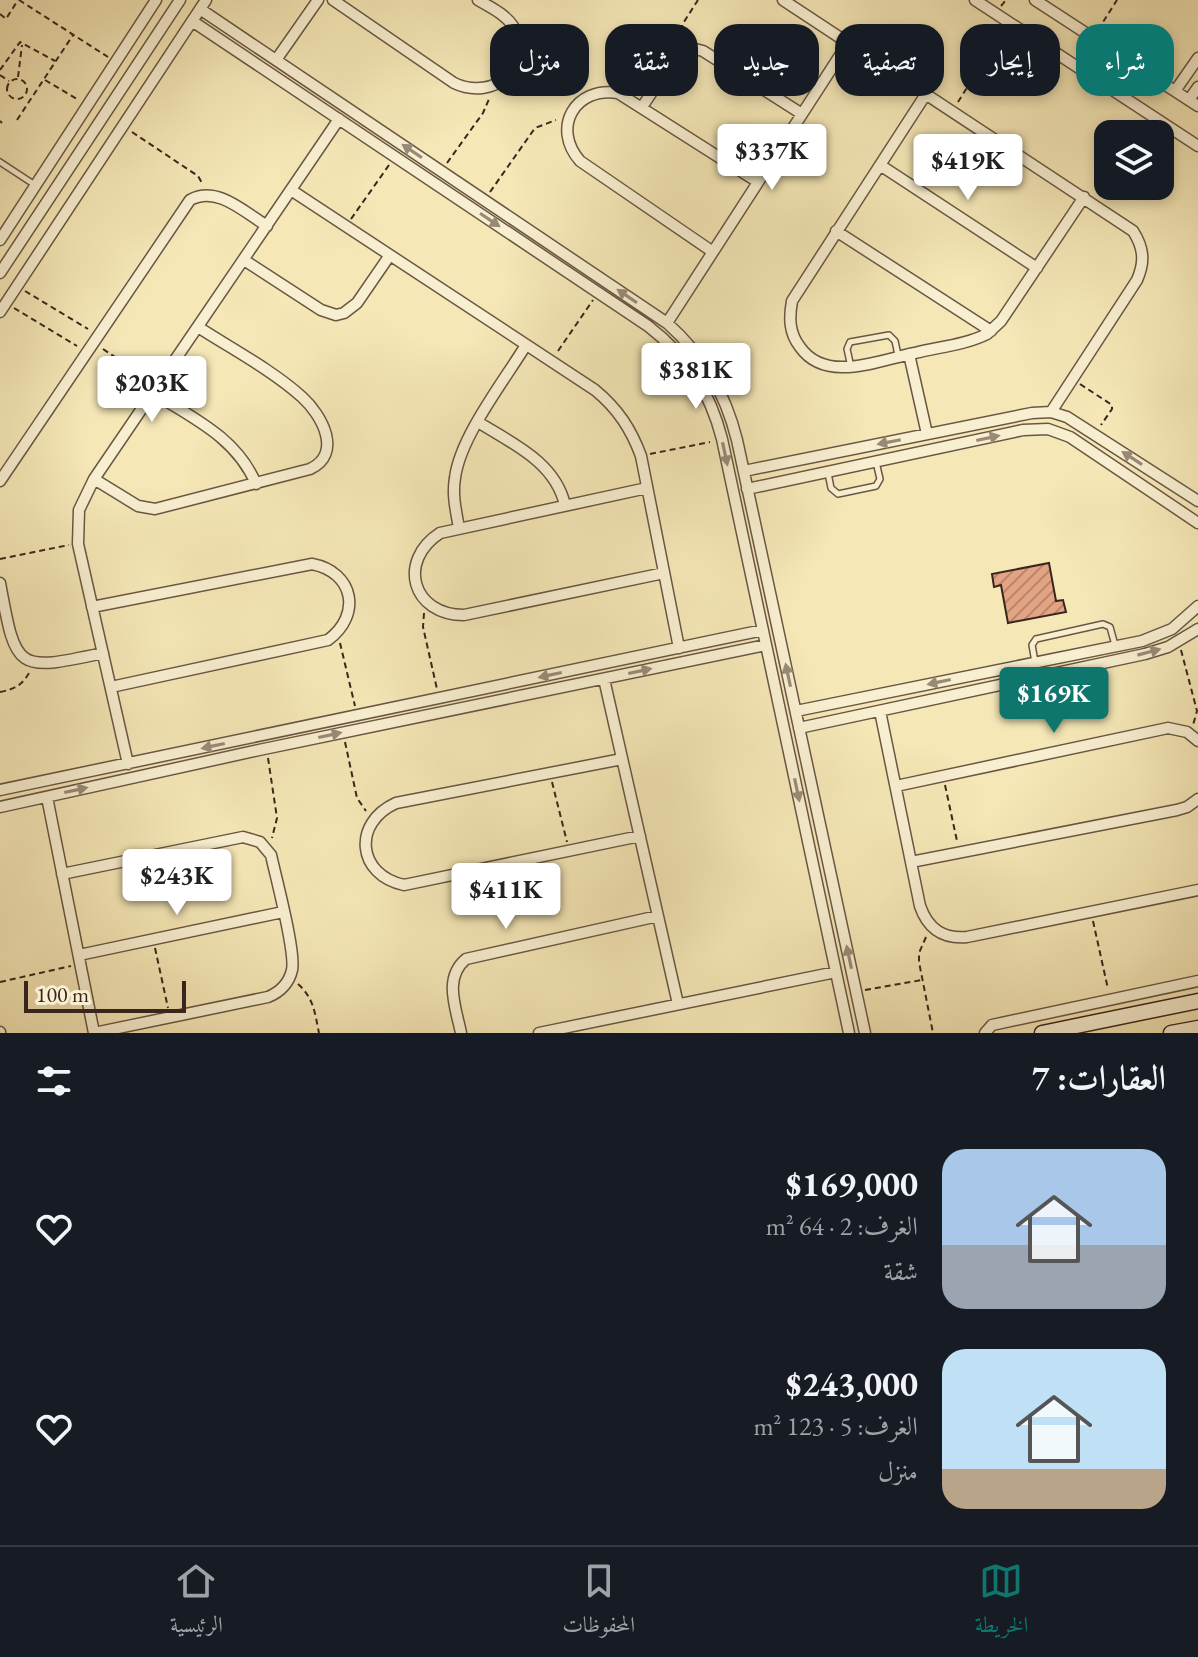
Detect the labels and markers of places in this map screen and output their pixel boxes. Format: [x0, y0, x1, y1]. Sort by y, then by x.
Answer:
pin: $337K [716, 124, 828, 192]
pin: $419K [912, 134, 1024, 202]
pin: $381K [640, 343, 752, 411]
pin: $203K [96, 356, 208, 424]
pin: $169K [998, 667, 1110, 735]
pin: $243K [121, 849, 233, 917]
pin: $411K [450, 863, 562, 931]

